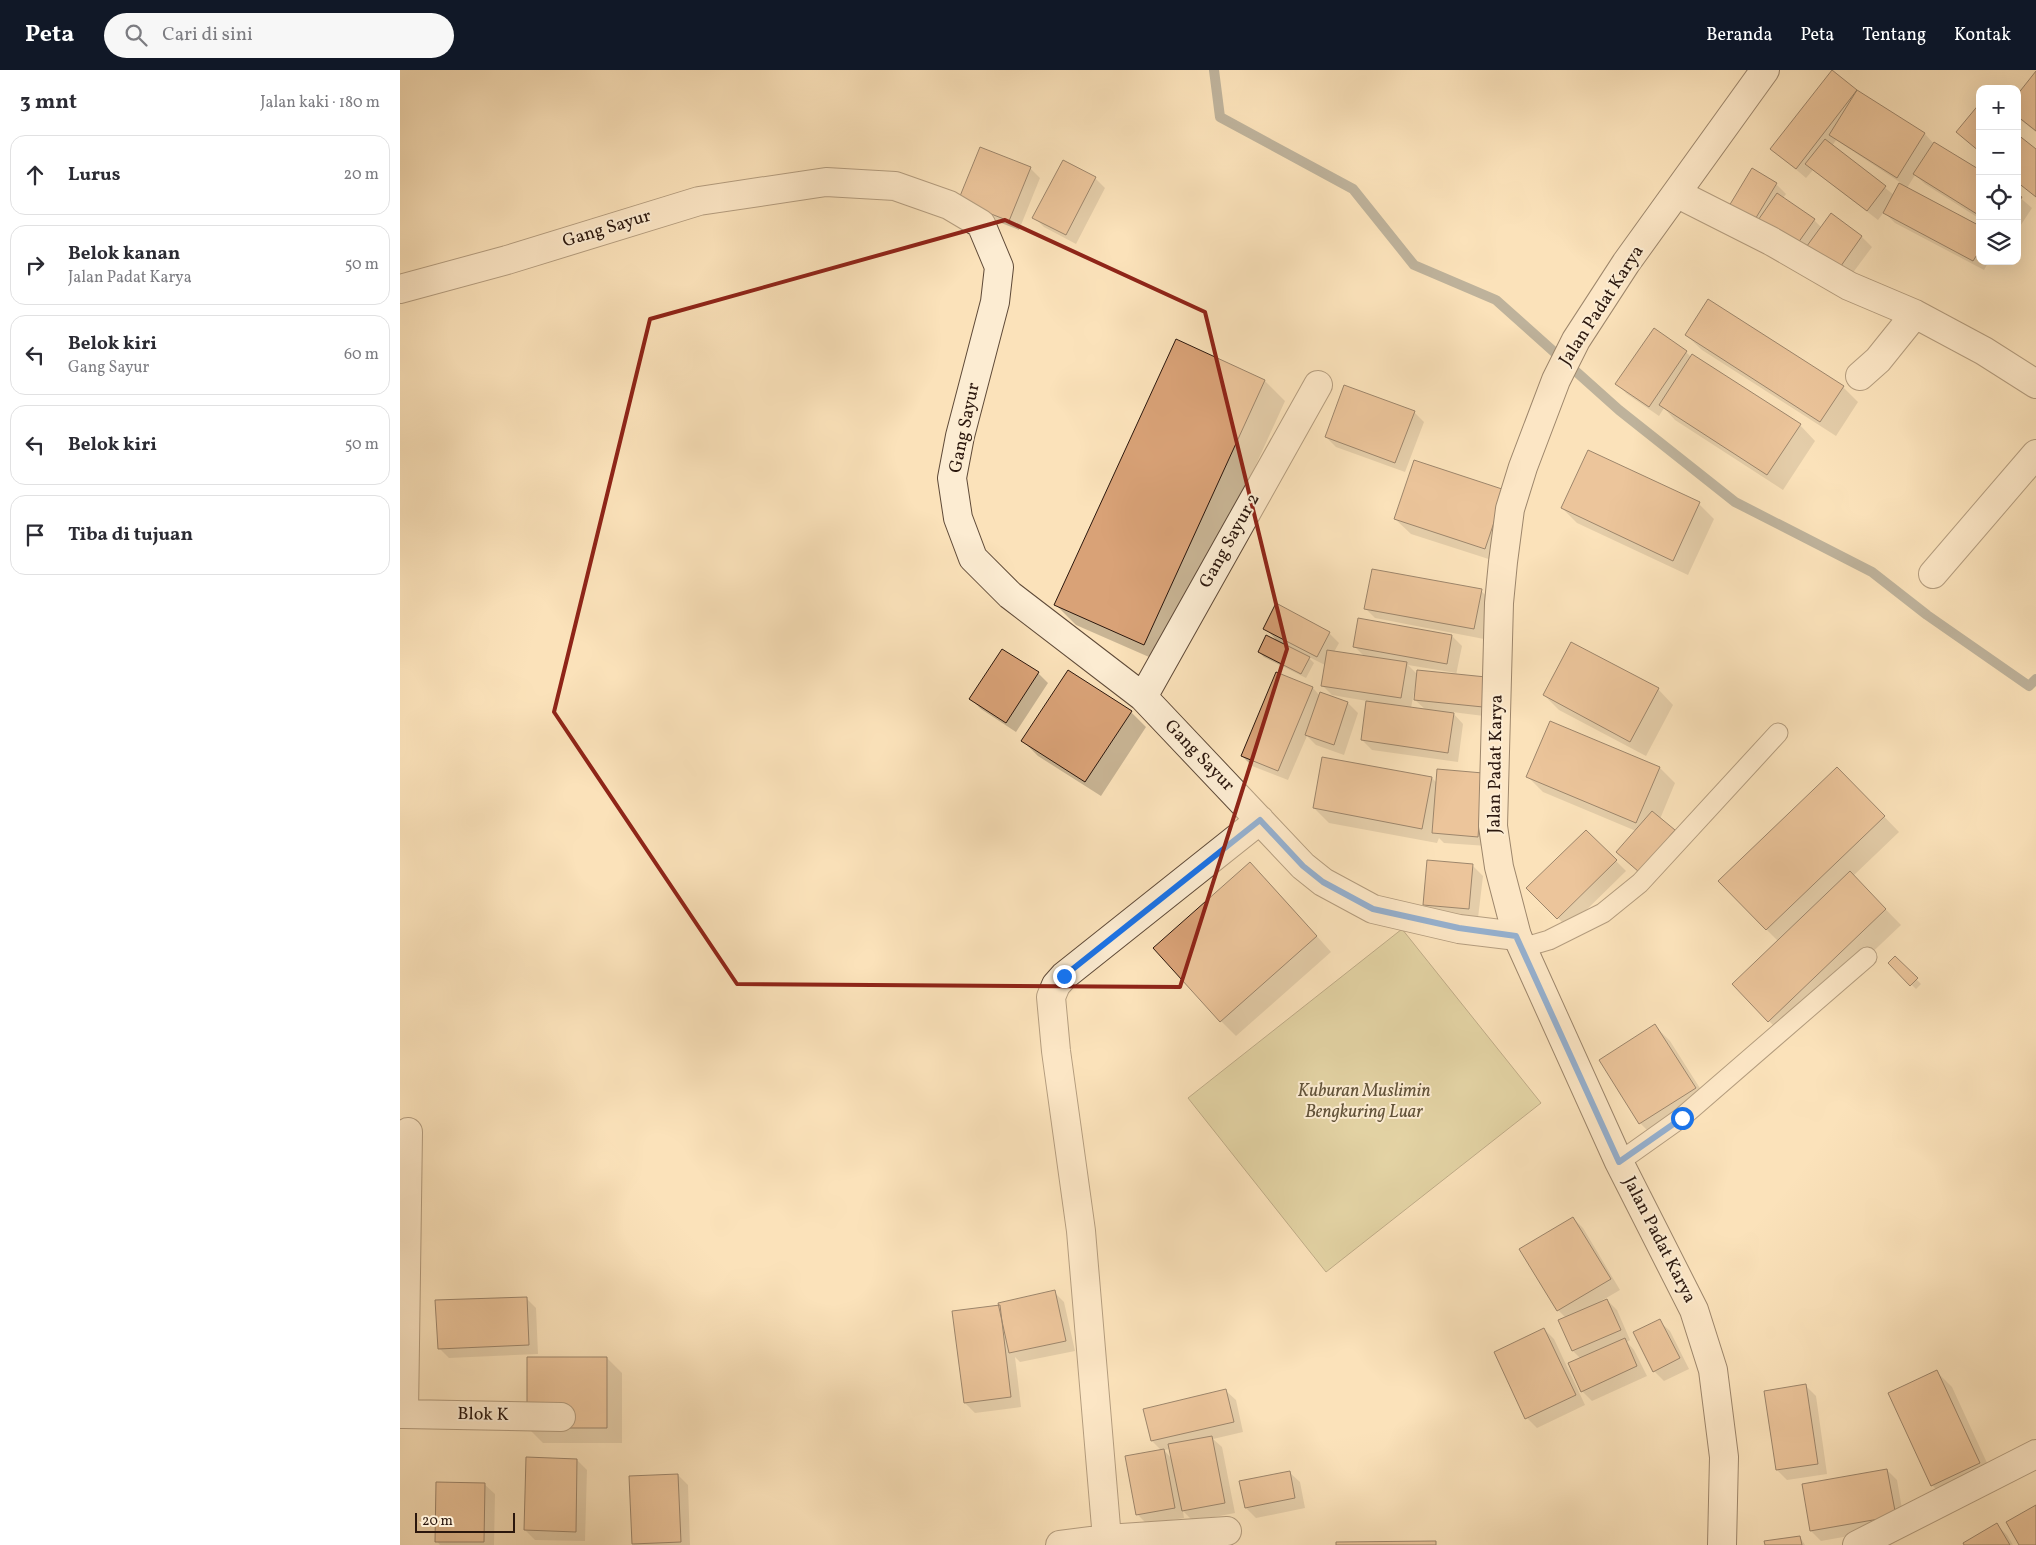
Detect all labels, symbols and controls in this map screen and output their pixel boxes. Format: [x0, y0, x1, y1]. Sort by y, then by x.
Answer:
search box [104, 13, 454, 58]
text: Peta [25, 18, 74, 52]
icon: search [122, 21, 150, 49]
text: Cari di sini [162, 22, 253, 48]
text: Beranda [1706, 23, 1772, 48]
text: Peta [1800, 23, 1834, 48]
text: Tentang [1862, 23, 1926, 48]
text: Kontak [1954, 23, 2011, 48]
map controls [1976, 85, 2021, 265]
button: + [1976, 85, 2021, 130]
text: 3 mnt [20, 88, 77, 117]
text: Jalan kaki · 180 m [260, 92, 380, 114]
button: − [1976, 130, 2021, 175]
icon: ahead [21, 161, 49, 189]
text: Lurus [68, 162, 120, 188]
text: 20 m [344, 164, 379, 186]
button: locate [1976, 175, 2021, 220]
street label: Gang Sayur [560, 204, 655, 254]
button: layers [1976, 220, 2021, 265]
text: Belok kanan [68, 241, 180, 267]
street label: Jalan Padat Karya [1554, 241, 1650, 371]
icon: right [21, 251, 49, 279]
text: 50 m [345, 254, 379, 276]
text: Jalan Padat Karya [68, 267, 192, 289]
text: Belok kiri [68, 331, 157, 357]
icon: left [21, 341, 49, 369]
text: 60 m [344, 344, 379, 366]
text: Gang Sayur [68, 357, 149, 379]
street label: Gang Sayur [943, 380, 987, 475]
icon: left [21, 431, 49, 459]
text: Belok kiri [68, 432, 157, 458]
text: 50 m [345, 434, 379, 456]
street label: Gang Sayur 2 [1194, 489, 1266, 593]
icon: arrive [21, 521, 49, 549]
text: Tiba di tujuan [68, 522, 193, 548]
street label: Jalan Padat Karya [1482, 694, 1510, 834]
street label: Gang Sayur [1158, 714, 1240, 798]
route end [1053, 965, 1076, 988]
park label: Kuburan Muslimin Bengkuring Luar [1298, 1079, 1430, 1125]
route start [1671, 1107, 1694, 1130]
street label: Jalan Padat Karya [1616, 1172, 1702, 1308]
street label: Blok K [457, 1402, 509, 1428]
scale bar [415, 1510, 515, 1533]
text: 20 m [422, 1512, 453, 1531]

